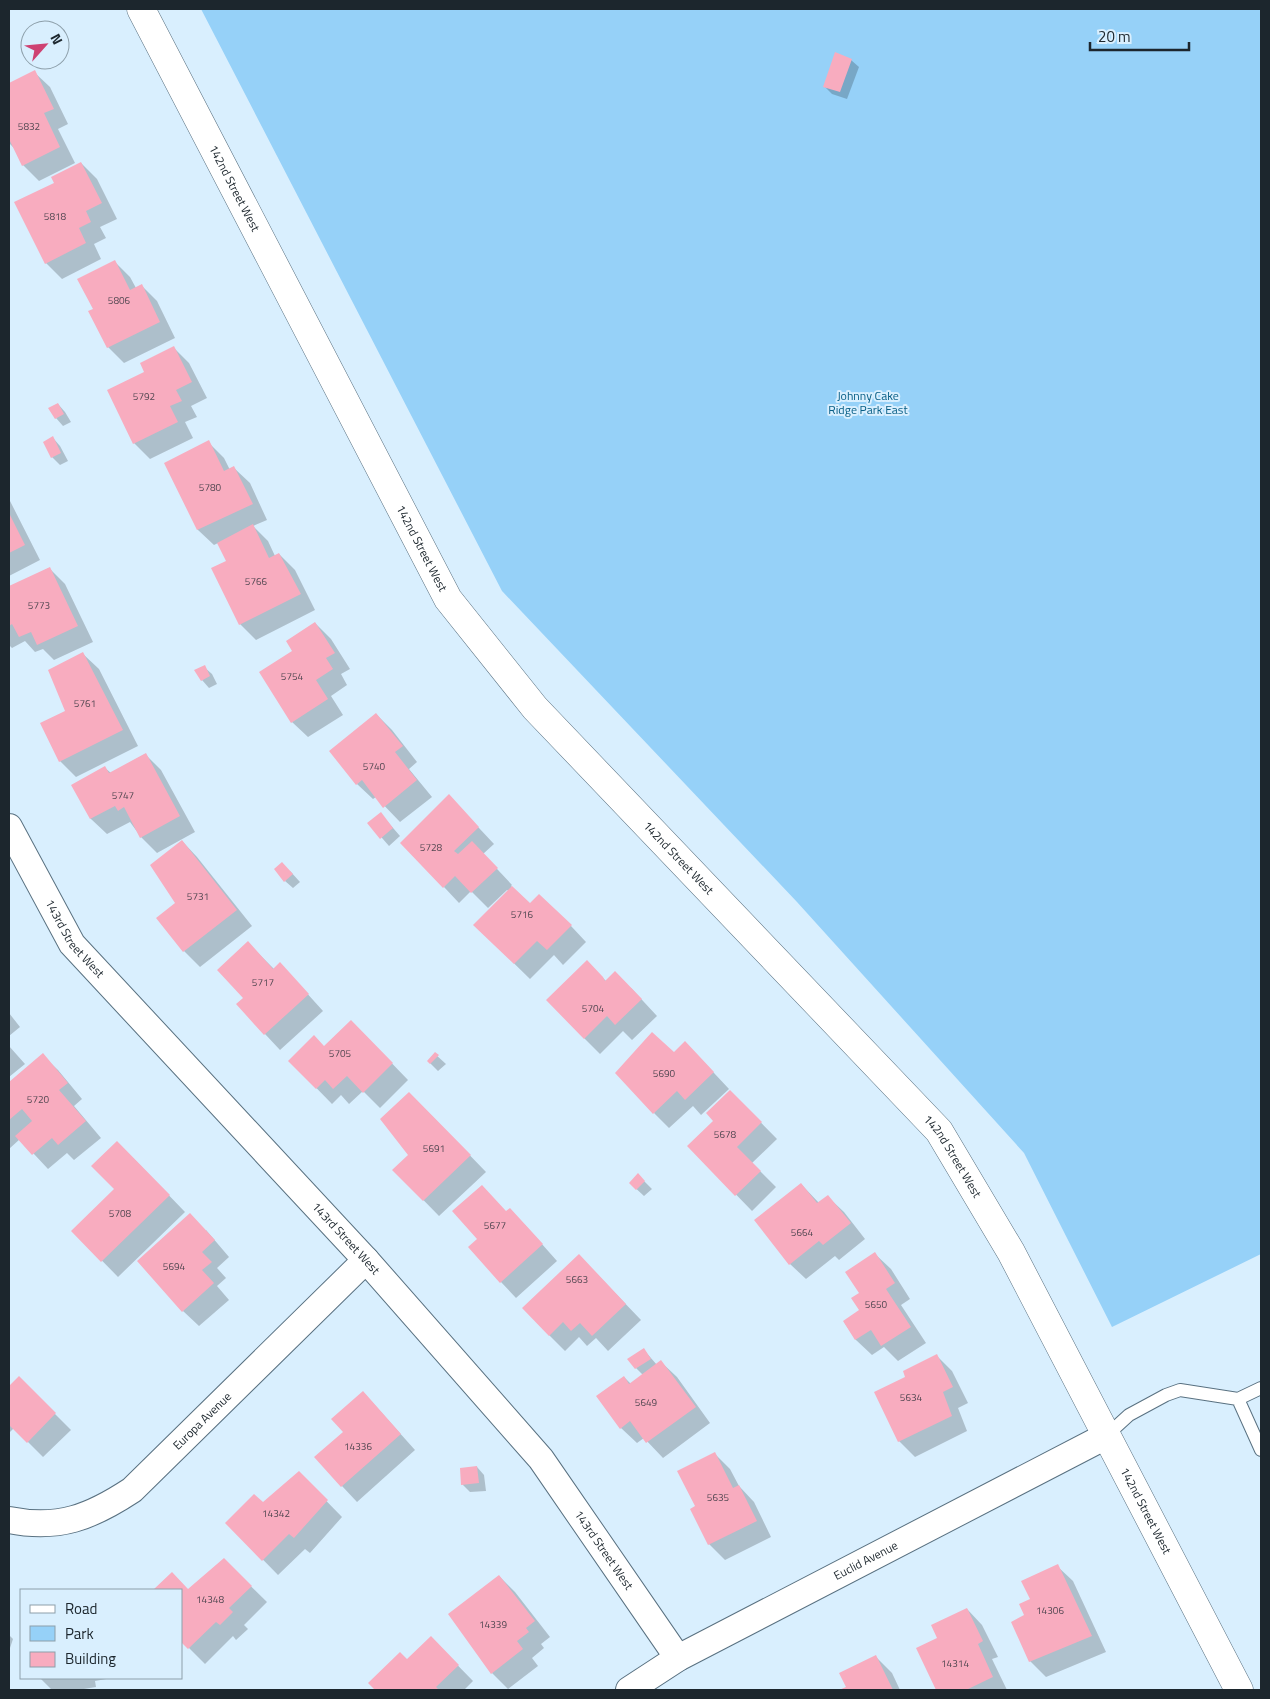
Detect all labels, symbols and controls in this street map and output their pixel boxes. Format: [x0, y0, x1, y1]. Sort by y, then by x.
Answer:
north arrow [20, 20, 70, 70]
scale bar [1090, 20, 1189, 52]
text: 20 m [1098, 25, 1131, 48]
text: N [45, 30, 69, 48]
house number: 5832 [18, 119, 40, 134]
street label: 142nd Street West [204, 141, 266, 235]
house number: 5818 [44, 209, 67, 224]
house number: 5806 [108, 293, 131, 308]
park label: Johnny Cake Ridge Park East [828, 386, 908, 419]
house number: 5792 [133, 389, 155, 404]
house number: 5780 [199, 480, 222, 495]
street label: 142nd Street West [392, 501, 453, 596]
house number: 5766 [245, 574, 268, 589]
house number: 5773 [28, 598, 50, 613]
house number: 5754 [281, 669, 304, 684]
house number: 5761 [74, 696, 96, 711]
house number: 5740 [363, 759, 386, 774]
house number: 5747 [112, 788, 134, 803]
street label: 142nd Street West [639, 817, 719, 899]
house number: 5728 [420, 840, 443, 855]
house number: 5731 [187, 889, 209, 904]
street label: 143rd Street West [41, 896, 110, 983]
house number: 5716 [511, 907, 534, 922]
house number: 5717 [252, 975, 274, 990]
house number: 5704 [582, 1001, 605, 1016]
house number: 5705 [329, 1046, 352, 1061]
house number: 5690 [653, 1066, 676, 1081]
house number: 5720 [27, 1092, 50, 1107]
street label: 142nd Street West [919, 1110, 987, 1202]
house number: 5678 [714, 1127, 737, 1142]
house number: 5691 [423, 1141, 445, 1156]
street label: 143rd Street West [308, 1198, 385, 1279]
house number: 5708 [109, 1206, 132, 1221]
house number: 5677 [484, 1218, 506, 1233]
house number: 5664 [791, 1225, 814, 1240]
house number: 5694 [163, 1259, 186, 1274]
house number: 5663 [566, 1272, 588, 1287]
house number: 5650 [865, 1297, 888, 1312]
street label: Europa Avenue [168, 1387, 236, 1454]
house number: 5634 [900, 1390, 923, 1405]
house number: 5649 [635, 1395, 658, 1410]
house number: 14336 [344, 1439, 372, 1454]
street label: 142nd Street West [1116, 1464, 1177, 1558]
house number: 5635 [707, 1490, 730, 1505]
house number: 14342 [262, 1506, 290, 1521]
street label: 143rd Street West [570, 1506, 639, 1594]
street label: Euclid Avenue [830, 1536, 901, 1585]
legend [20, 1589, 182, 1679]
house number: 14348 [196, 1592, 224, 1607]
text: Road [65, 1597, 97, 1620]
house number: 14306 [1036, 1603, 1064, 1618]
house number: 14339 [479, 1617, 507, 1632]
text: Park [65, 1622, 94, 1645]
text: Building [65, 1647, 116, 1670]
house number: 14314 [941, 1656, 969, 1671]

